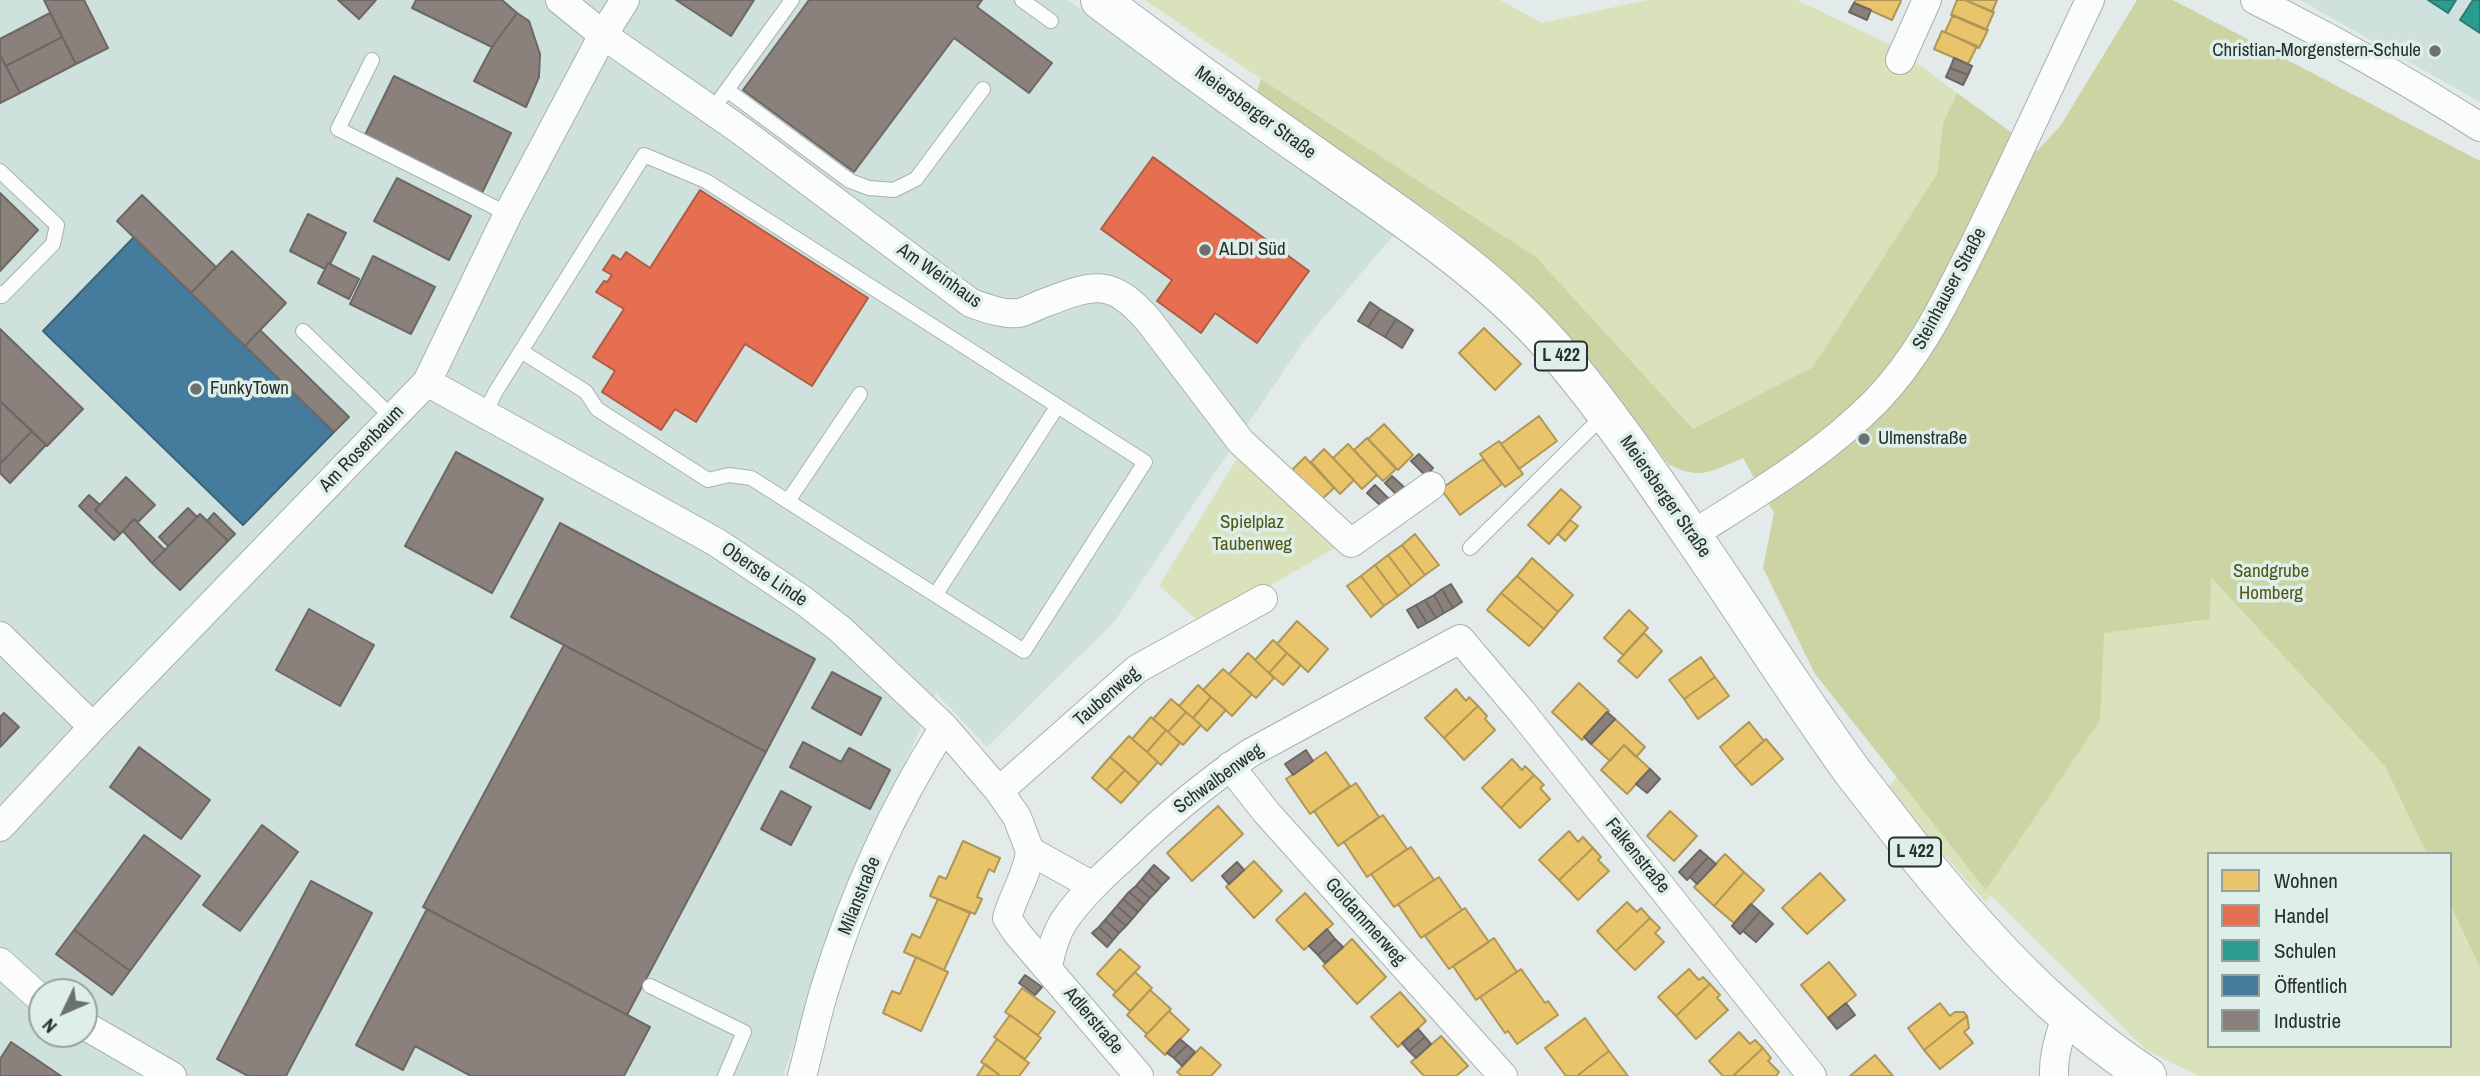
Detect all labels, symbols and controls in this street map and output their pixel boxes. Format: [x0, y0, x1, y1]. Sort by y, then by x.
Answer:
place label: Christian-Morgenstern-Schule [2212, 40, 2421, 62]
marker: Christian-Morgenstern-Schule [2427, 43, 2443, 59]
street label: Meiersberger Straße [1190, 62, 1320, 164]
street label: Steinhauser Straße [1908, 224, 1992, 354]
street label: Am Weinhaus [892, 239, 986, 313]
place label: ALDI Süd [1219, 239, 1286, 261]
marker: ALDI Süd [1197, 242, 1213, 258]
road number: L 422 [1535, 342, 1587, 370]
place label: FunkyTown [210, 378, 289, 400]
marker: FunkyTown [188, 381, 204, 397]
street label: Am Rosenbaum [315, 401, 409, 497]
place label: Ulmenstraße [1878, 428, 1967, 450]
marker: Ulmenstraße [1856, 431, 1872, 447]
street label: Meiersberger Straße [1614, 432, 1716, 562]
park label: Spielplaz Taubenweg [1212, 512, 1292, 556]
street label: Oberste Linde [717, 538, 811, 612]
park label: Sandgrube Homberg [2233, 561, 2309, 605]
street label: Taubenweg [1069, 662, 1145, 732]
street label: Schwalbenweg [1170, 739, 1268, 819]
street label: Falkenstraße [1600, 814, 1674, 898]
road number: L 422 [1889, 838, 1941, 866]
legend [2207, 852, 2452, 1048]
street label: Milanstraße [834, 854, 886, 938]
text: Wohnen [2274, 866, 2338, 895]
street label: Goldammerweg [1320, 874, 1410, 970]
text: Handel [2274, 901, 2329, 930]
text: Schulen [2274, 936, 2336, 965]
text: Öffentlich [2274, 971, 2347, 1000]
north arrow [28, 978, 98, 1048]
street label: Adlerstraße [1058, 983, 1128, 1059]
text: Industrie [2274, 1006, 2341, 1035]
text: N [36, 1013, 63, 1039]

